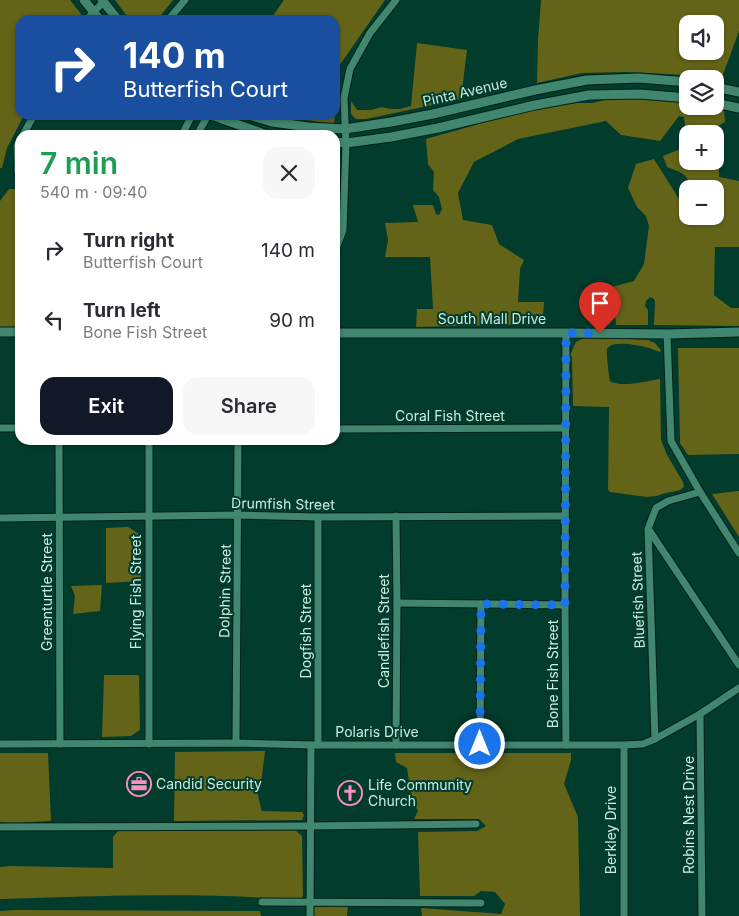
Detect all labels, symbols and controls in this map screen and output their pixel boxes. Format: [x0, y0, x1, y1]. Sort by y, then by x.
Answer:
map controls [679, 15, 724, 225]
button: sound [679, 15, 724, 60]
text: 140 m [123, 34, 226, 76]
icon: right [40, 35, 105, 100]
button: layers [679, 70, 724, 115]
street label: Pinta Avenue [421, 74, 509, 109]
text: Butterfish Court [123, 76, 288, 102]
button: + [679, 125, 724, 170]
text: 7 min [40, 145, 118, 181]
button: close [263, 147, 315, 199]
button: − [679, 180, 724, 225]
text: 540 m · 09:40 [40, 182, 147, 202]
text: Turn right [83, 229, 174, 252]
icon: right [40, 236, 68, 264]
text: 140 m [261, 239, 315, 262]
text: Butterfish Court [83, 252, 203, 272]
pin [579, 282, 621, 333]
icon: arrive [586, 289, 614, 317]
text: Turn left [83, 299, 161, 322]
icon: left [40, 306, 68, 334]
text: 90 m [269, 309, 315, 332]
street label: South Mall Drive [438, 310, 546, 327]
text: Bone Fish Street [83, 322, 207, 342]
button: Exit [40, 377, 173, 435]
button: Share [183, 377, 315, 435]
street label: Coral Fish Street [395, 407, 505, 424]
street label: Drumfish Street [231, 494, 335, 513]
street label: Greenturtle Street [38, 533, 55, 651]
street label: Flying Fish Street [127, 534, 144, 649]
street label: Dolphin Street [215, 544, 234, 638]
street label: Bluefish Street [627, 551, 648, 649]
street label: Candlefish Street [375, 573, 392, 688]
street label: Dogfish Street [297, 583, 314, 678]
street label: Bone Fish Street [544, 619, 561, 728]
position arrow [453, 717, 505, 769]
street label: Polaris Drive [335, 723, 419, 740]
street label: Robins Nest Drive [680, 756, 697, 874]
office icon: Candid Security [126, 771, 152, 797]
place label: Candid Security [156, 775, 262, 792]
place label: Life Community Church [368, 776, 472, 809]
church icon: Life Community Church [337, 780, 363, 806]
street label: Berkley Drive [602, 786, 619, 874]

